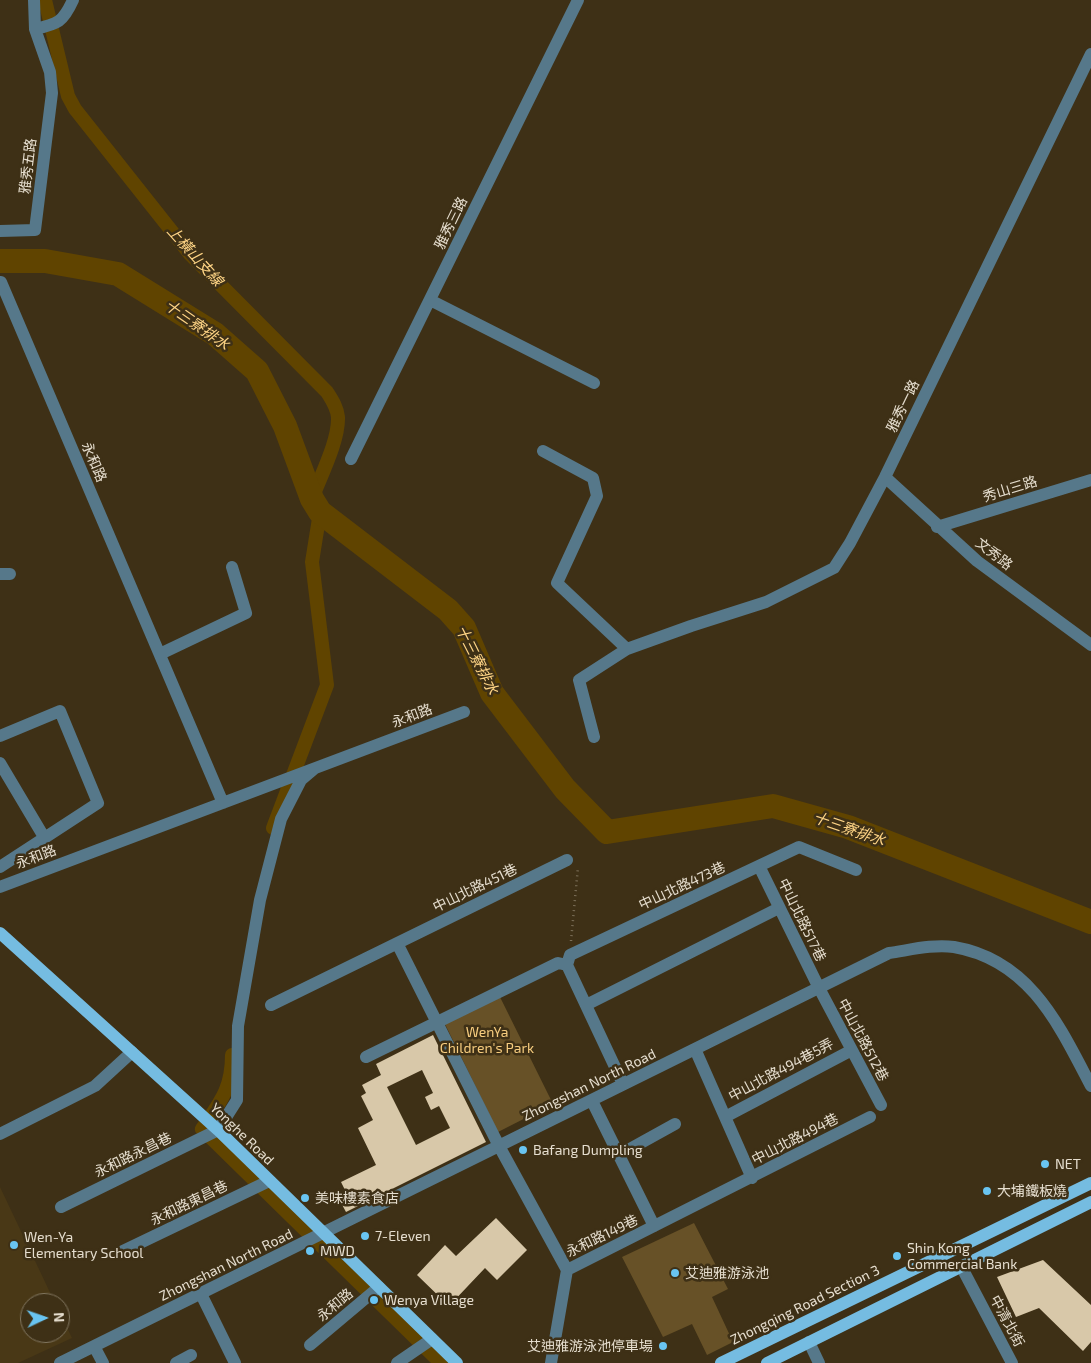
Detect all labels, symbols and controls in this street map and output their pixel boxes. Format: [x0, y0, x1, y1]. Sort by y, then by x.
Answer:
street label: 雅秀五路 [16, 137, 40, 195]
street label: 雅秀三路 [431, 194, 471, 252]
water label: 上橫山支線 [163, 222, 227, 290]
water label: 十三寮排水 [161, 296, 233, 354]
street label: 雅秀一路 [883, 377, 923, 435]
street label: 永和路 [78, 439, 110, 485]
street label: 秀山三路 [981, 473, 1039, 505]
street label: 文秀路 [972, 534, 1016, 574]
water label: 十三寮排水 [452, 623, 502, 697]
street label: 永和路 [389, 701, 435, 731]
water label: 十三寮排水 [811, 808, 887, 850]
street label: 永和路 [13, 842, 59, 872]
street label: 中山北路473巷 [636, 859, 728, 913]
street label: 中山北路451巷 [430, 860, 520, 916]
street label: 中山北路517巷 [775, 876, 829, 964]
street label: 中山北路512巷 [834, 996, 892, 1084]
park label: WenYa Children's Park [440, 1024, 534, 1056]
street label: 中山北路494巷5弄 [726, 1035, 836, 1105]
street label: Zhongshan North Road [520, 1045, 658, 1125]
street label: Yonghe Road [207, 1099, 277, 1169]
street label: 中山北路494巷 [749, 1110, 841, 1168]
street label: 永和路永昌巷 [92, 1129, 174, 1181]
place label: Bafang Dumpling [533, 1142, 643, 1158]
marker: Bafang Dumpling [517, 1144, 529, 1156]
place label: NET [1055, 1156, 1081, 1172]
marker: NET [1039, 1158, 1051, 1170]
street label: 永和路東昌巷 [148, 1177, 230, 1229]
place label: 大埔鐵板燒 [997, 1183, 1067, 1199]
marker: 大埔鐵板燒 [981, 1185, 993, 1197]
place label: 美味樓素食店 [315, 1190, 399, 1206]
marker: 美味樓素食店 [299, 1192, 311, 1204]
street label: 永和路149巷 [563, 1211, 641, 1261]
street label: Zhongshan North Road [157, 1225, 295, 1305]
place label: 7-Eleven [375, 1228, 431, 1244]
place label: Wen-Ya Elementary School [24, 1229, 143, 1262]
marker: 7-Eleven [359, 1230, 371, 1242]
marker: Wen-Ya Elementary School [8, 1239, 20, 1251]
place label: Shin Kong Commercial Bank [907, 1240, 1017, 1272]
place label: MWD [320, 1243, 355, 1259]
marker: MWD [304, 1245, 316, 1257]
marker: Shin Kong Commercial Bank [891, 1250, 903, 1262]
street label: Zhongqing Road Section 3 [728, 1262, 882, 1348]
place label: 艾迪雅游泳池 [685, 1265, 769, 1281]
marker: 艾迪雅游泳池 [669, 1267, 681, 1279]
street label: 永和路 [314, 1285, 356, 1325]
place label: Wenya Village [384, 1292, 474, 1308]
street label: 中清北街 [986, 1292, 1028, 1350]
north arrow [20, 1293, 70, 1343]
marker: Wenya Village [368, 1294, 380, 1306]
text: N [51, 1312, 68, 1323]
place label: 艾迪雅游泳池停車場 [527, 1338, 653, 1354]
marker: 艾迪雅游泳池停車場 [657, 1340, 669, 1352]

